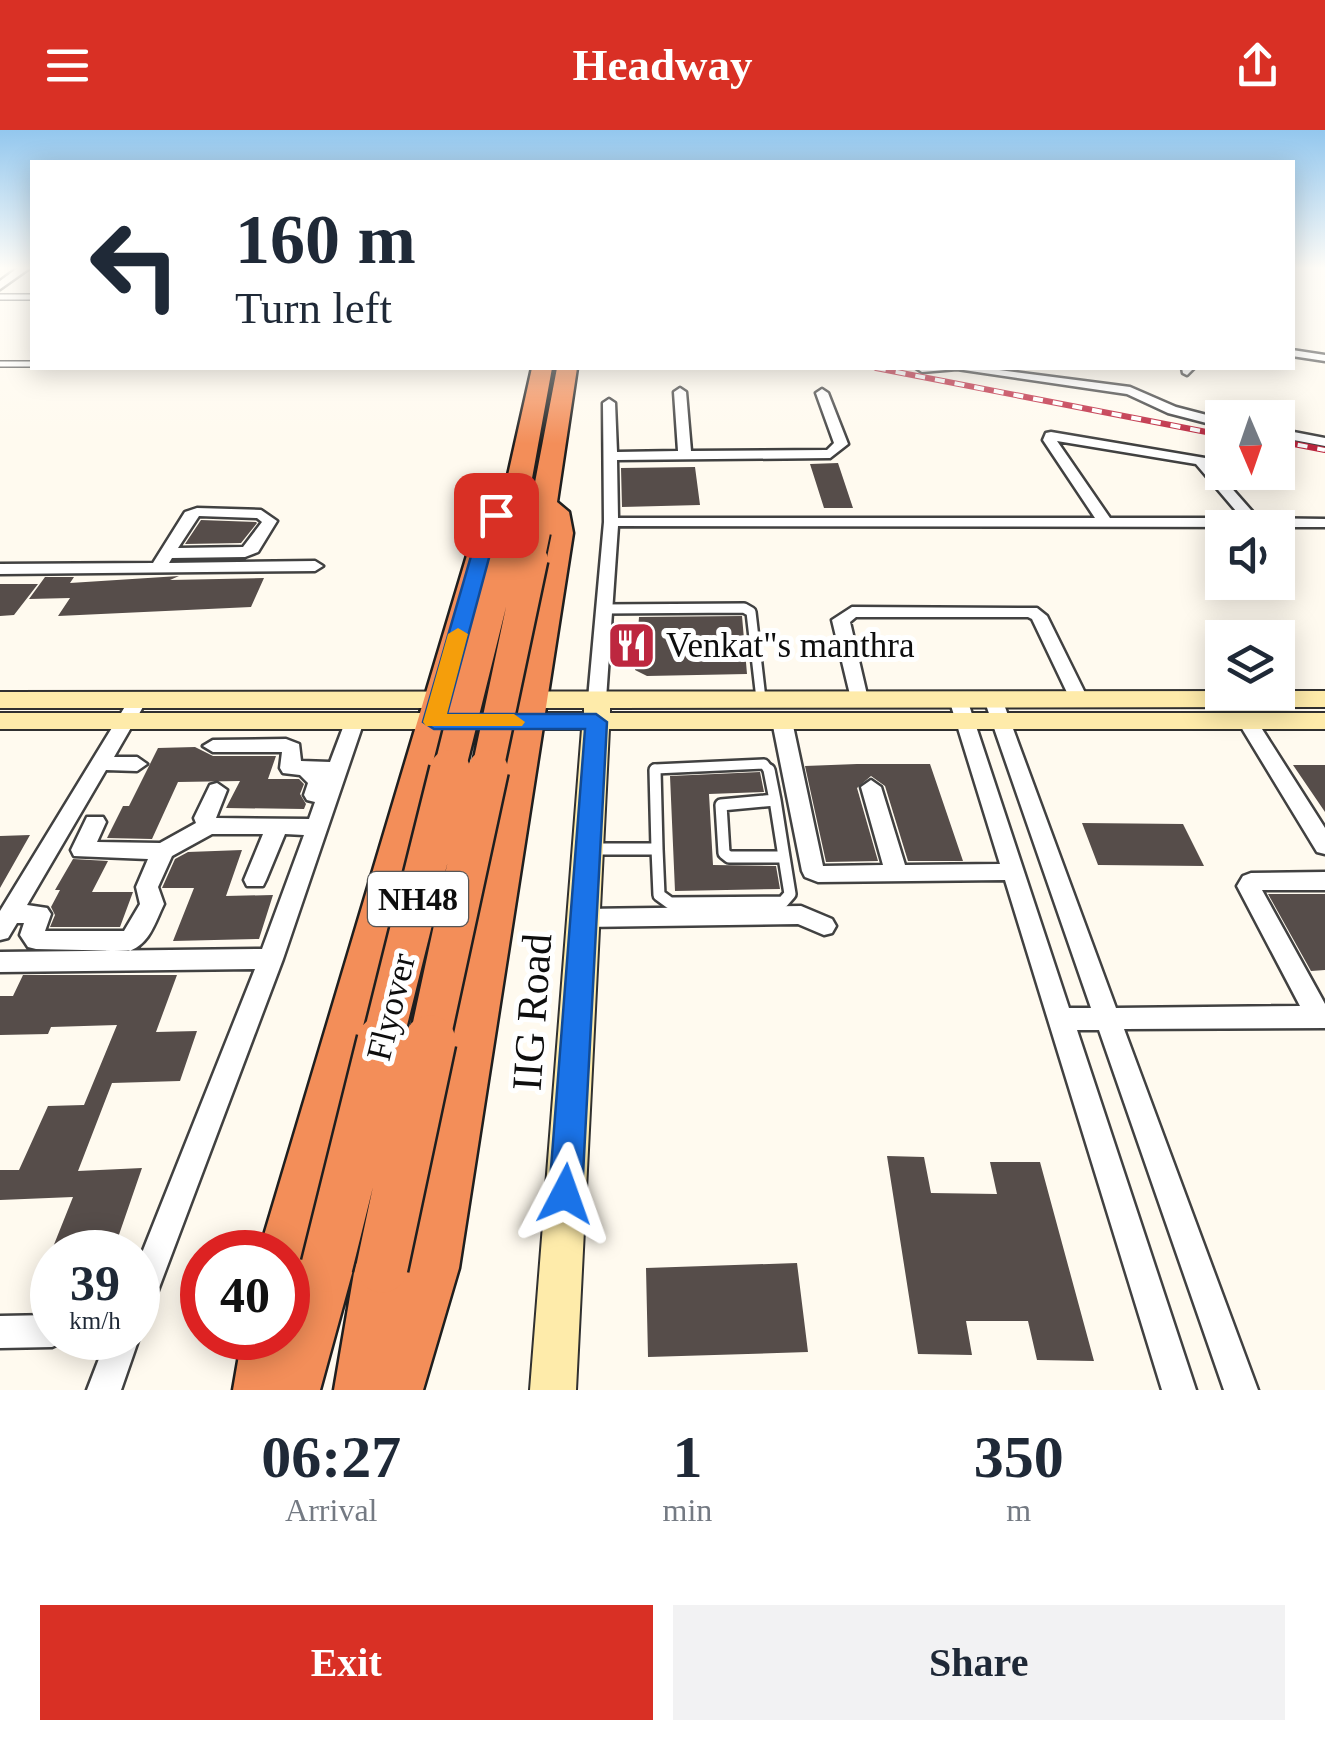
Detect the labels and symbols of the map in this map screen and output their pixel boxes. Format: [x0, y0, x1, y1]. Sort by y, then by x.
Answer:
north arrow [1205, 400, 1295, 490]
pin [454, 473, 539, 558]
restaurant icon: Venkat"s manthra [605, 619, 657, 671]
place label: Venkat"s manthra [666, 626, 915, 665]
road number: NH48 [368, 872, 468, 926]
street label: IIG Road [504, 932, 560, 1092]
street label: Flyover [359, 949, 423, 1065]
position arrow [513, 1142, 617, 1246]
speed limit sign: 40 [180, 1230, 310, 1360]

